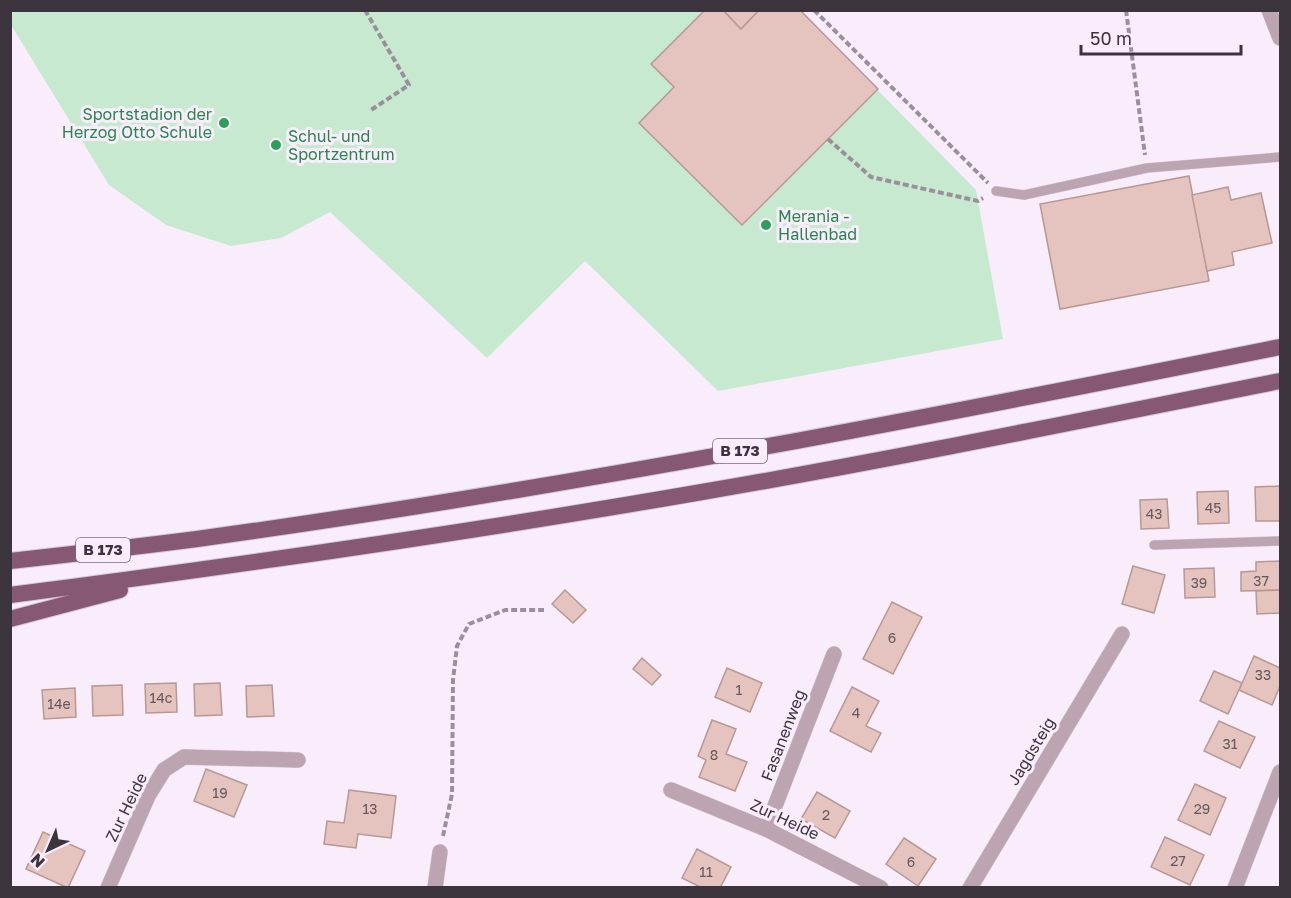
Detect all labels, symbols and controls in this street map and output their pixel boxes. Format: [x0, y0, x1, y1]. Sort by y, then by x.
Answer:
scale bar [1081, 18, 1242, 56]
text: 50 m [1090, 27, 1132, 49]
place label: Sportstadion der Herzog Otto Schule [62, 104, 212, 142]
marker: Sportstadion der Herzog Otto Schule [217, 116, 231, 130]
place label: Schul- und Sportzentrum [288, 126, 395, 164]
marker: Schul- und Sportzentrum [269, 138, 283, 152]
place label: Merania - Hallenbad [778, 206, 857, 244]
marker: Merania - Hallenbad [759, 218, 773, 232]
road number: B 173 [713, 439, 767, 463]
house number: 45 [1205, 499, 1221, 516]
house number: 43 [1146, 505, 1162, 522]
road number: B 173 [76, 538, 130, 562]
house number: 37 [1253, 572, 1269, 589]
house number: 39 [1191, 574, 1207, 591]
house number: 6 [888, 629, 896, 646]
house number: 33 [1255, 666, 1271, 683]
house number: 1 [736, 681, 743, 698]
street label: Fasanenweg [756, 686, 810, 784]
house number: 14c [150, 689, 173, 706]
house number: 14e [47, 695, 71, 712]
house number: 4 [852, 704, 860, 721]
street label: Jagdsteig [1003, 713, 1059, 789]
house number: 31 [1223, 735, 1238, 752]
house number: 8 [710, 746, 718, 763]
street label: Zur Heide [101, 769, 151, 845]
house number: 19 [212, 784, 228, 801]
street label: Zur Heide [747, 794, 823, 844]
house number: 13 [363, 800, 377, 817]
house number: 29 [1194, 800, 1210, 817]
house number: 2 [822, 806, 830, 823]
north arrow [18, 820, 78, 880]
text: N [26, 849, 49, 872]
house number: 27 [1170, 852, 1186, 869]
house number: 6 [907, 853, 915, 870]
house number: 11 [699, 863, 713, 880]

